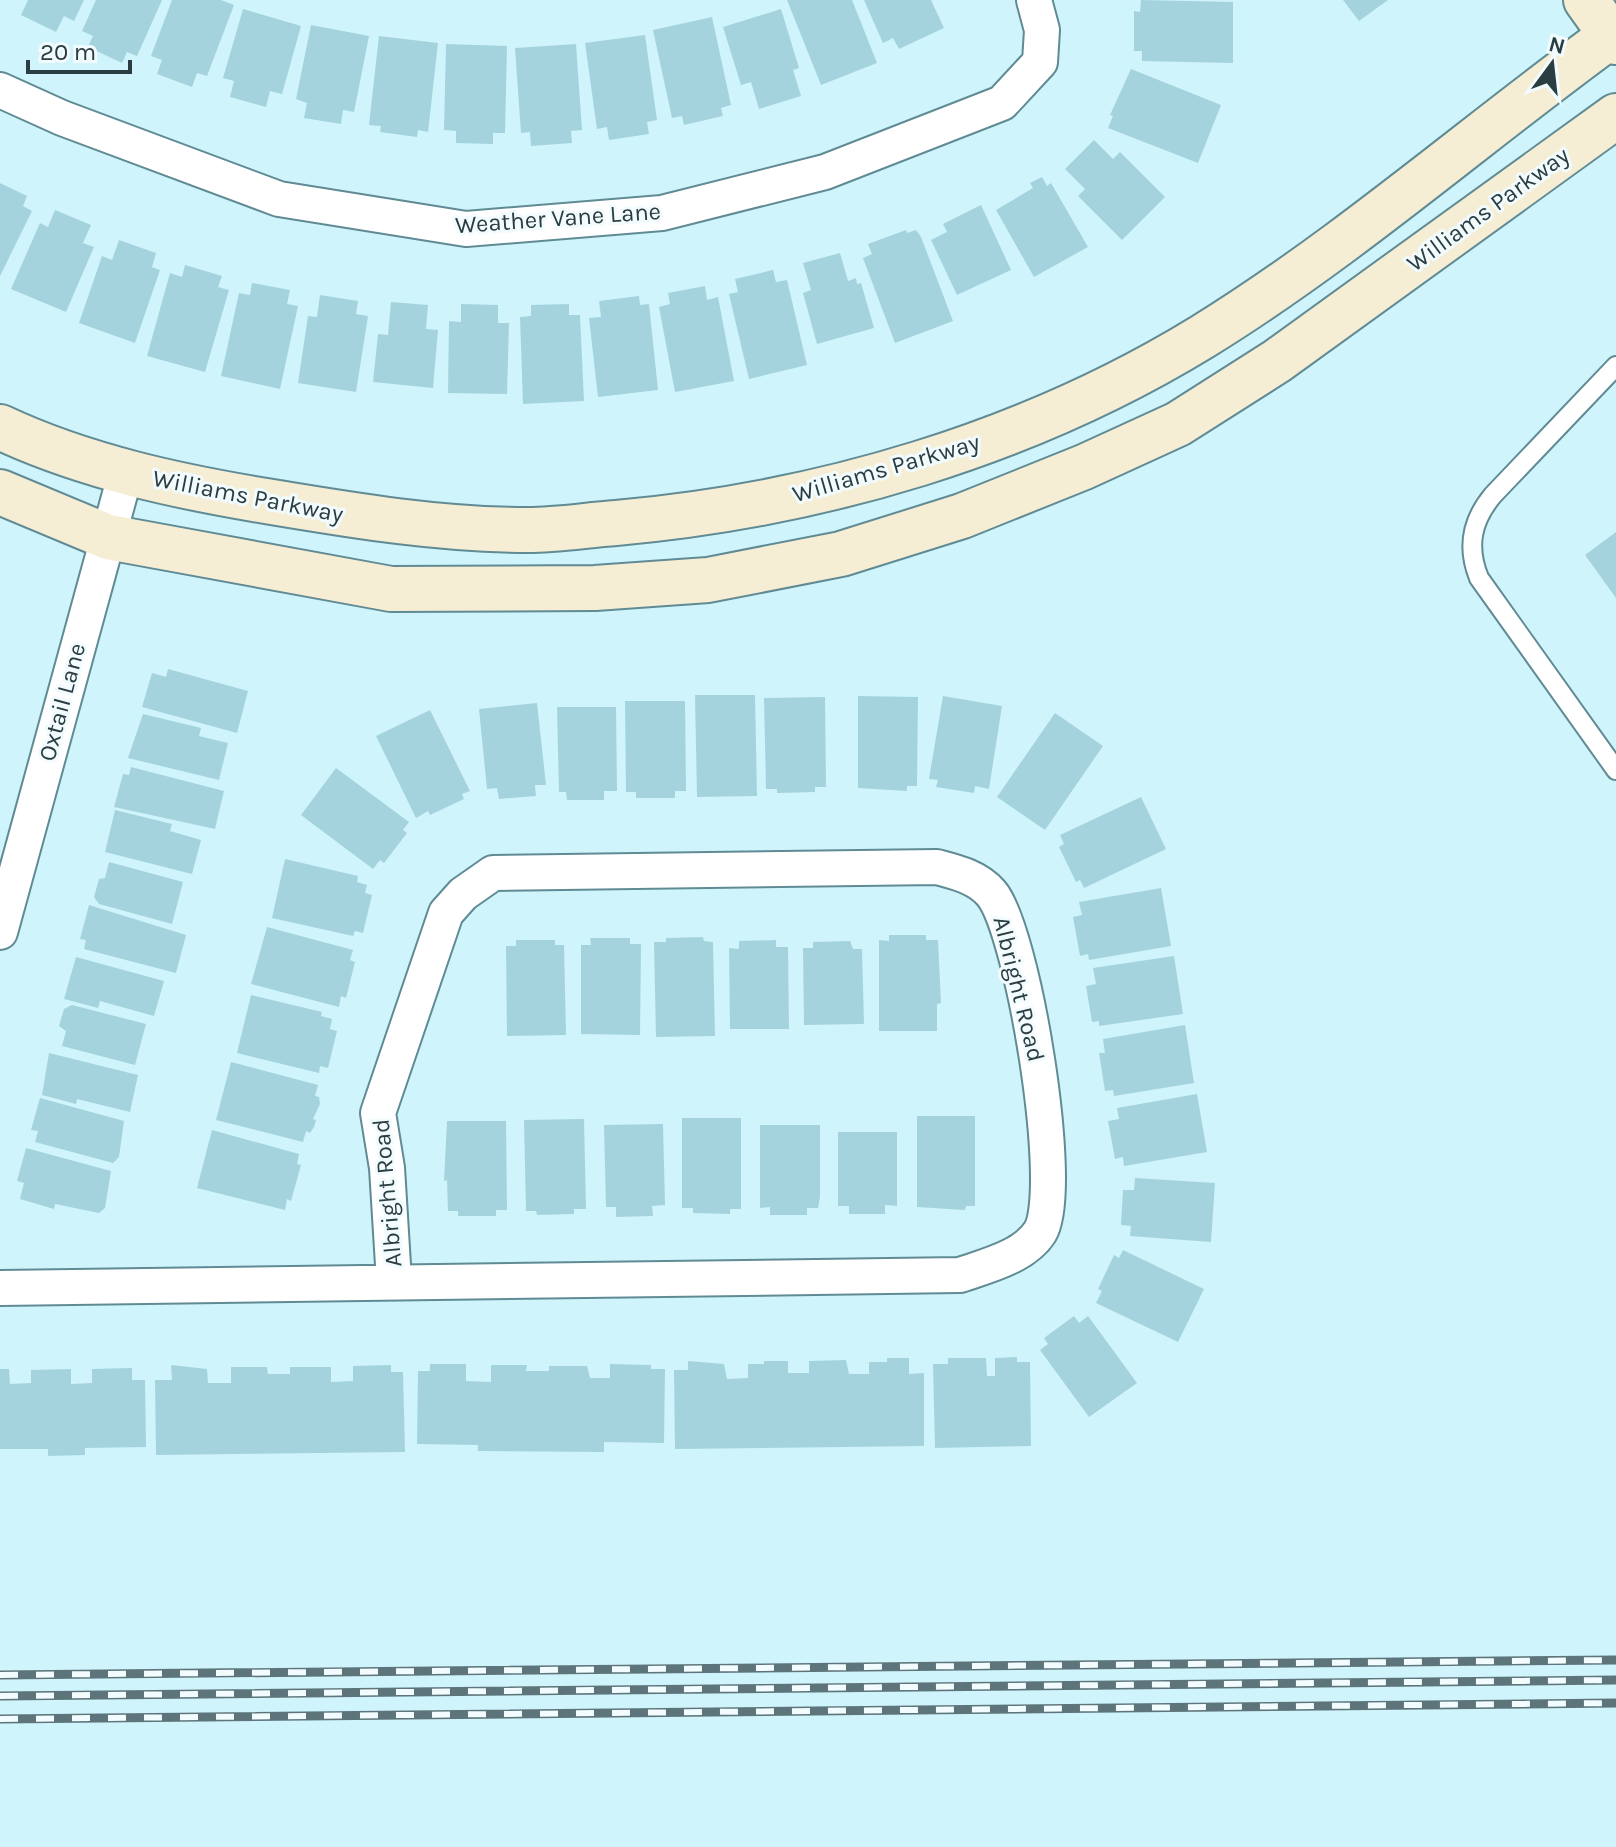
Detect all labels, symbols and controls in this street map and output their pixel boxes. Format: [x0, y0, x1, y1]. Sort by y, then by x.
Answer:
scale bar [28, 24, 130, 74]
north arrow [1512, 24, 1592, 104]
text: N [1546, 31, 1568, 60]
text: 20 m [40, 38, 96, 66]
street label: Williams Parkway [1401, 141, 1575, 277]
street label: Weather Vane Lane [454, 197, 662, 239]
street label: Williams Parkway [789, 428, 983, 508]
street label: Williams Parkway [150, 464, 346, 528]
street label: Oxtail Lane [33, 640, 91, 764]
street label: Albright Road [987, 914, 1051, 1064]
street label: Albright Road [367, 1118, 407, 1268]

